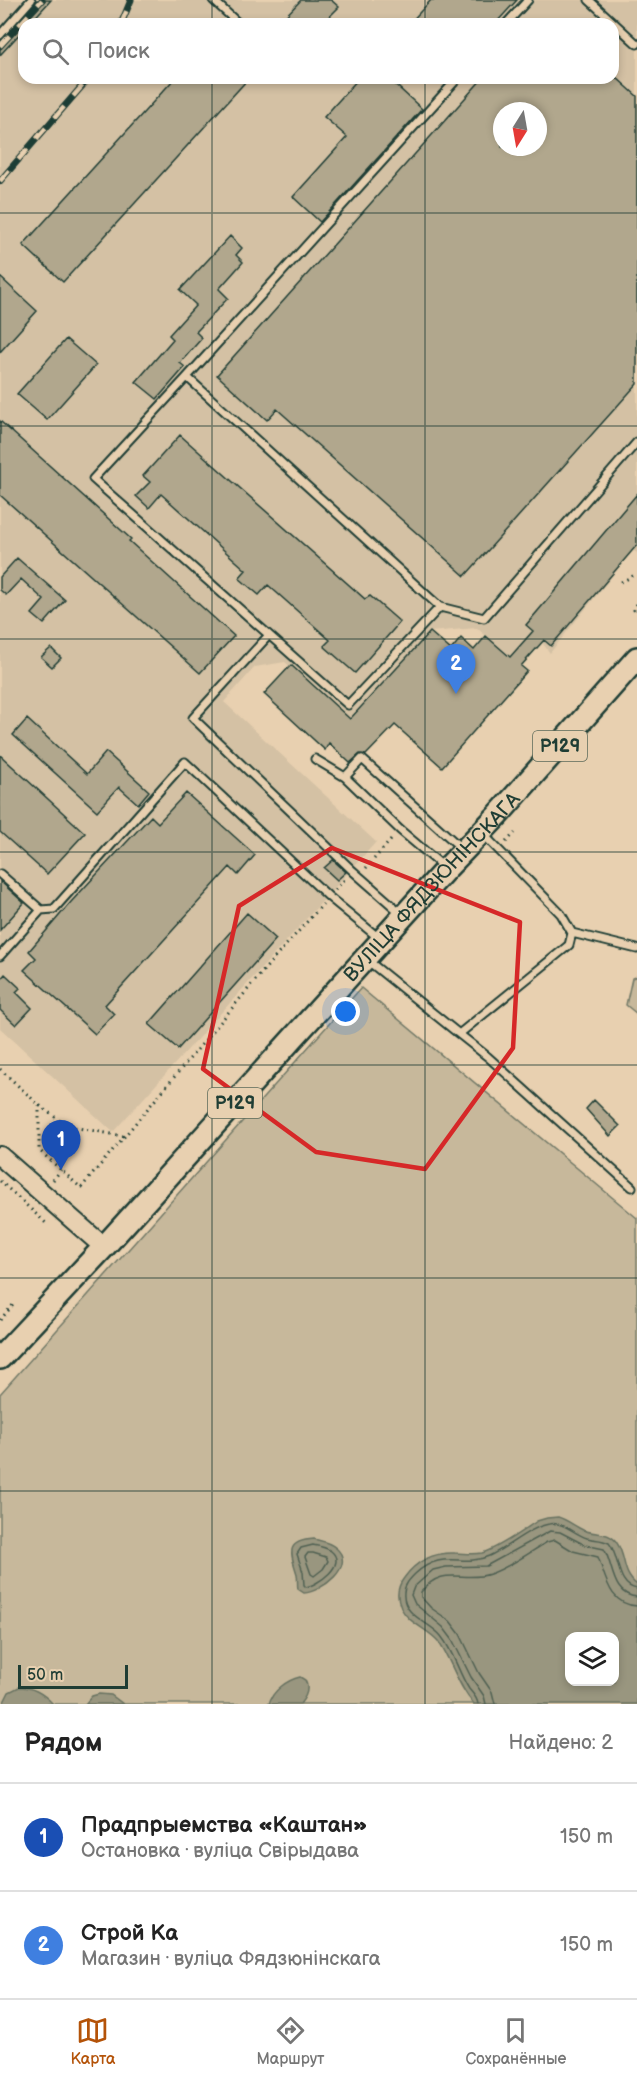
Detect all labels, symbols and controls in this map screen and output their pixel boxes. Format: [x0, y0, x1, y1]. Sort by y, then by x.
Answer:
search box [18, 18, 619, 84]
icon: search [39, 35, 72, 68]
text: Поиск [87, 38, 150, 65]
north arrow [493, 102, 547, 156]
pin: 2 [436, 644, 476, 694]
road number: Р129 [533, 731, 587, 761]
street label: ВУЛІЦА ФЯДЗЮНІНСКАГА [339, 787, 526, 987]
your location [331, 997, 360, 1026]
road number: Р129 [208, 1088, 262, 1118]
pin: 1 [42, 1120, 80, 1170]
map controls [565, 1632, 619, 1686]
button: layers [565, 1632, 619, 1686]
scale bar [18, 1662, 128, 1690]
text: 50 m [27, 1666, 63, 1685]
text: Рядом [24, 1728, 102, 1759]
text: Найдено: 2 [509, 1731, 613, 1755]
text: Прадпрыемства «Каштан» [81, 1812, 368, 1839]
text: 1 [39, 1825, 48, 1849]
text: 150 m [560, 1825, 613, 1849]
text: Остановка · вуліца Свірыдава [81, 1839, 359, 1863]
text: Строй Ка [81, 1920, 178, 1947]
text: 2 [38, 1933, 49, 1957]
text: 150 m [560, 1933, 613, 1957]
text: Магазин · вуліца Фядзюнінскага [81, 1947, 381, 1971]
tab: Карта [70, 2014, 116, 2069]
tab: Маршрут [256, 2014, 324, 2069]
tab: Сохранённые [465, 2014, 567, 2069]

